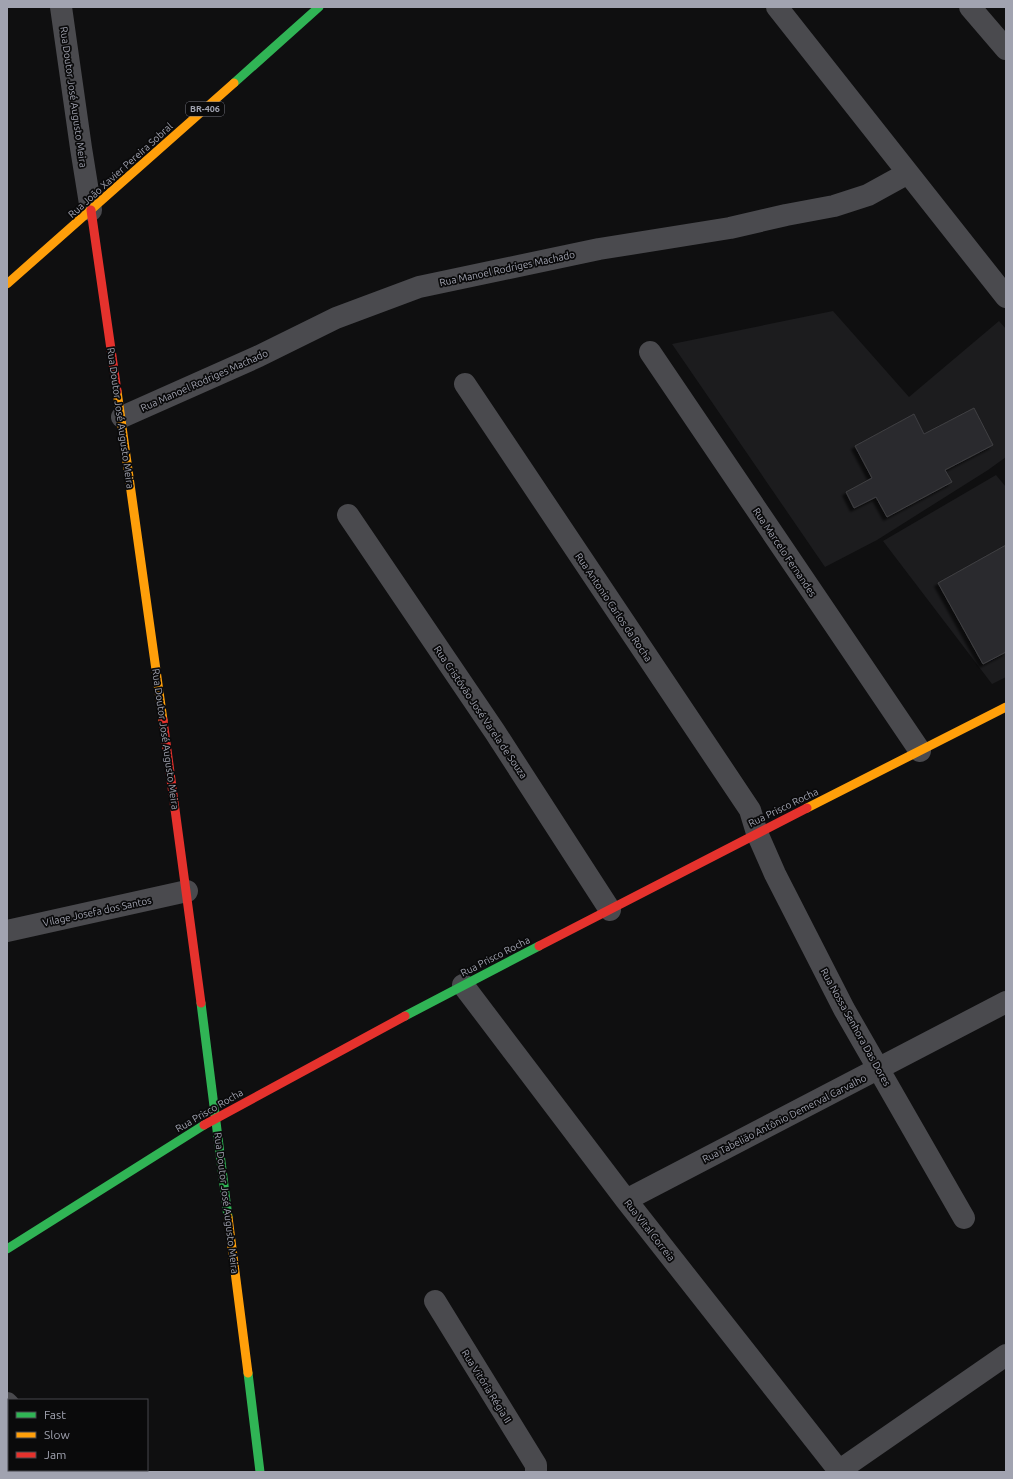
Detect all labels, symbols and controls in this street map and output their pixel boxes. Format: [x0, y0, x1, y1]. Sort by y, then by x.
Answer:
street label: Rua Doutor José Augusto Meira [58, 26, 89, 168]
road number: BR-406 [186, 102, 224, 116]
street label: Rua João Xavier Pereira Sobral [66, 120, 175, 220]
street label: Rua Manoel Rodriges Machado [438, 249, 576, 288]
street label: Rua Doutor José Augusto Meira [105, 347, 136, 489]
street label: Rua Manoel Rodriges Machado [139, 347, 270, 414]
street label: Rua Marcelo Fernandes [751, 506, 818, 599]
street label: Rua Antonio Carlos da Rocha [573, 551, 654, 664]
street label: Rua Cristóvão José Varela de Souza [432, 644, 529, 781]
street label: Rua Doutor José Augusto Meira [150, 668, 181, 810]
street label: Rua Prisco Rocha [747, 786, 820, 829]
street label: Vilage Josefa dos Santos [42, 895, 152, 928]
street label: Rua Prisco Rocha [459, 934, 532, 979]
street label: Rua Nossa Senhora Das Dores [818, 966, 893, 1088]
street label: Rua Tabelião Antônio Demerval Carvalho [700, 1072, 868, 1165]
street label: Rua Prisco Rocha [173, 1087, 245, 1134]
street label: Rua Doutor José Augusto Meira [212, 1132, 241, 1274]
street label: Rua Vital Correia [622, 1197, 677, 1263]
street label: Rua Vitória Régia II [460, 1348, 514, 1425]
legend [8, 1399, 148, 1471]
text: Fast [44, 1408, 66, 1421]
text: Slow [44, 1428, 70, 1441]
text: Jam [44, 1448, 66, 1461]

